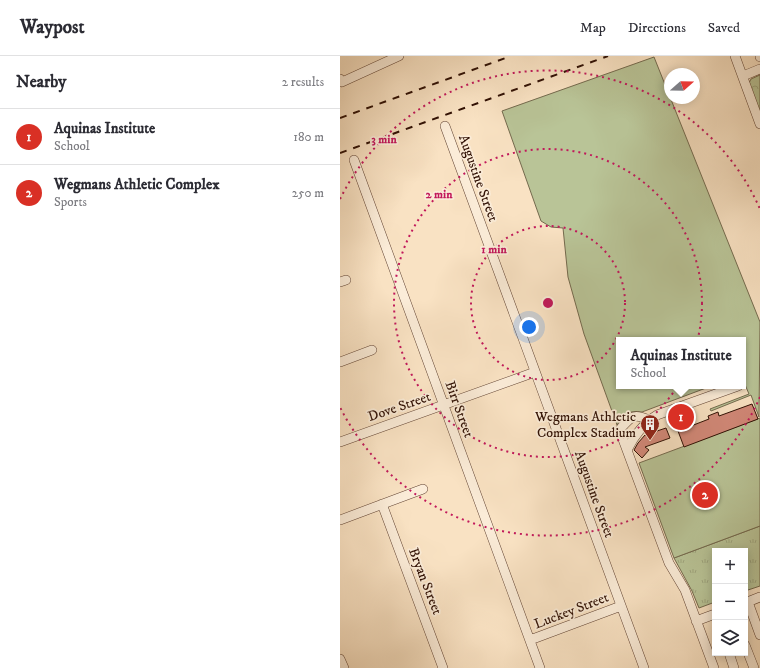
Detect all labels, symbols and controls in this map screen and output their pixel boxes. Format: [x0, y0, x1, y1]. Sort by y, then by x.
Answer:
text: Waypost [20, 16, 84, 39]
text: Map [580, 19, 606, 37]
text: Directions [628, 19, 686, 37]
text: Saved [708, 19, 740, 37]
north arrow [664, 68, 700, 104]
text: Nearby [16, 71, 66, 93]
text: 2 results [282, 74, 324, 90]
text: Aquinas Institute [54, 119, 155, 138]
text: 1 [27, 129, 31, 145]
text: 180 m [293, 129, 324, 145]
text: 3 min [371, 132, 397, 147]
street label: Augustine Street [454, 132, 502, 225]
text: School [54, 138, 90, 154]
text: Wegmans Athletic Complex [54, 175, 220, 194]
text: 2 [26, 185, 32, 201]
text: 250 m [292, 185, 324, 201]
text: 2 min [426, 187, 453, 202]
text: Sports [54, 194, 87, 210]
text: 1 min [481, 242, 507, 257]
centre of rings [541, 296, 555, 310]
your location [519, 317, 539, 337]
popup [616, 337, 746, 389]
text: Aquinas Institute [630, 346, 732, 365]
text: School [630, 365, 666, 381]
street label: Birr Street [441, 379, 478, 441]
street label: Dove Street [366, 388, 434, 426]
pin: 1 [668, 402, 694, 432]
place label: Wegmans Athletic Complex Stadium [534, 408, 636, 442]
building icon: Wegmans Athletic Complex Stadium [639, 413, 661, 441]
street label: Augustine Street [570, 448, 618, 541]
pin: 2 [692, 480, 718, 510]
street label: Bryan Street [404, 545, 446, 618]
map controls [712, 548, 748, 656]
button: + [712, 548, 748, 584]
button: − [712, 584, 748, 620]
street label: Luckey Street [532, 588, 612, 633]
button: layers [712, 620, 748, 656]

